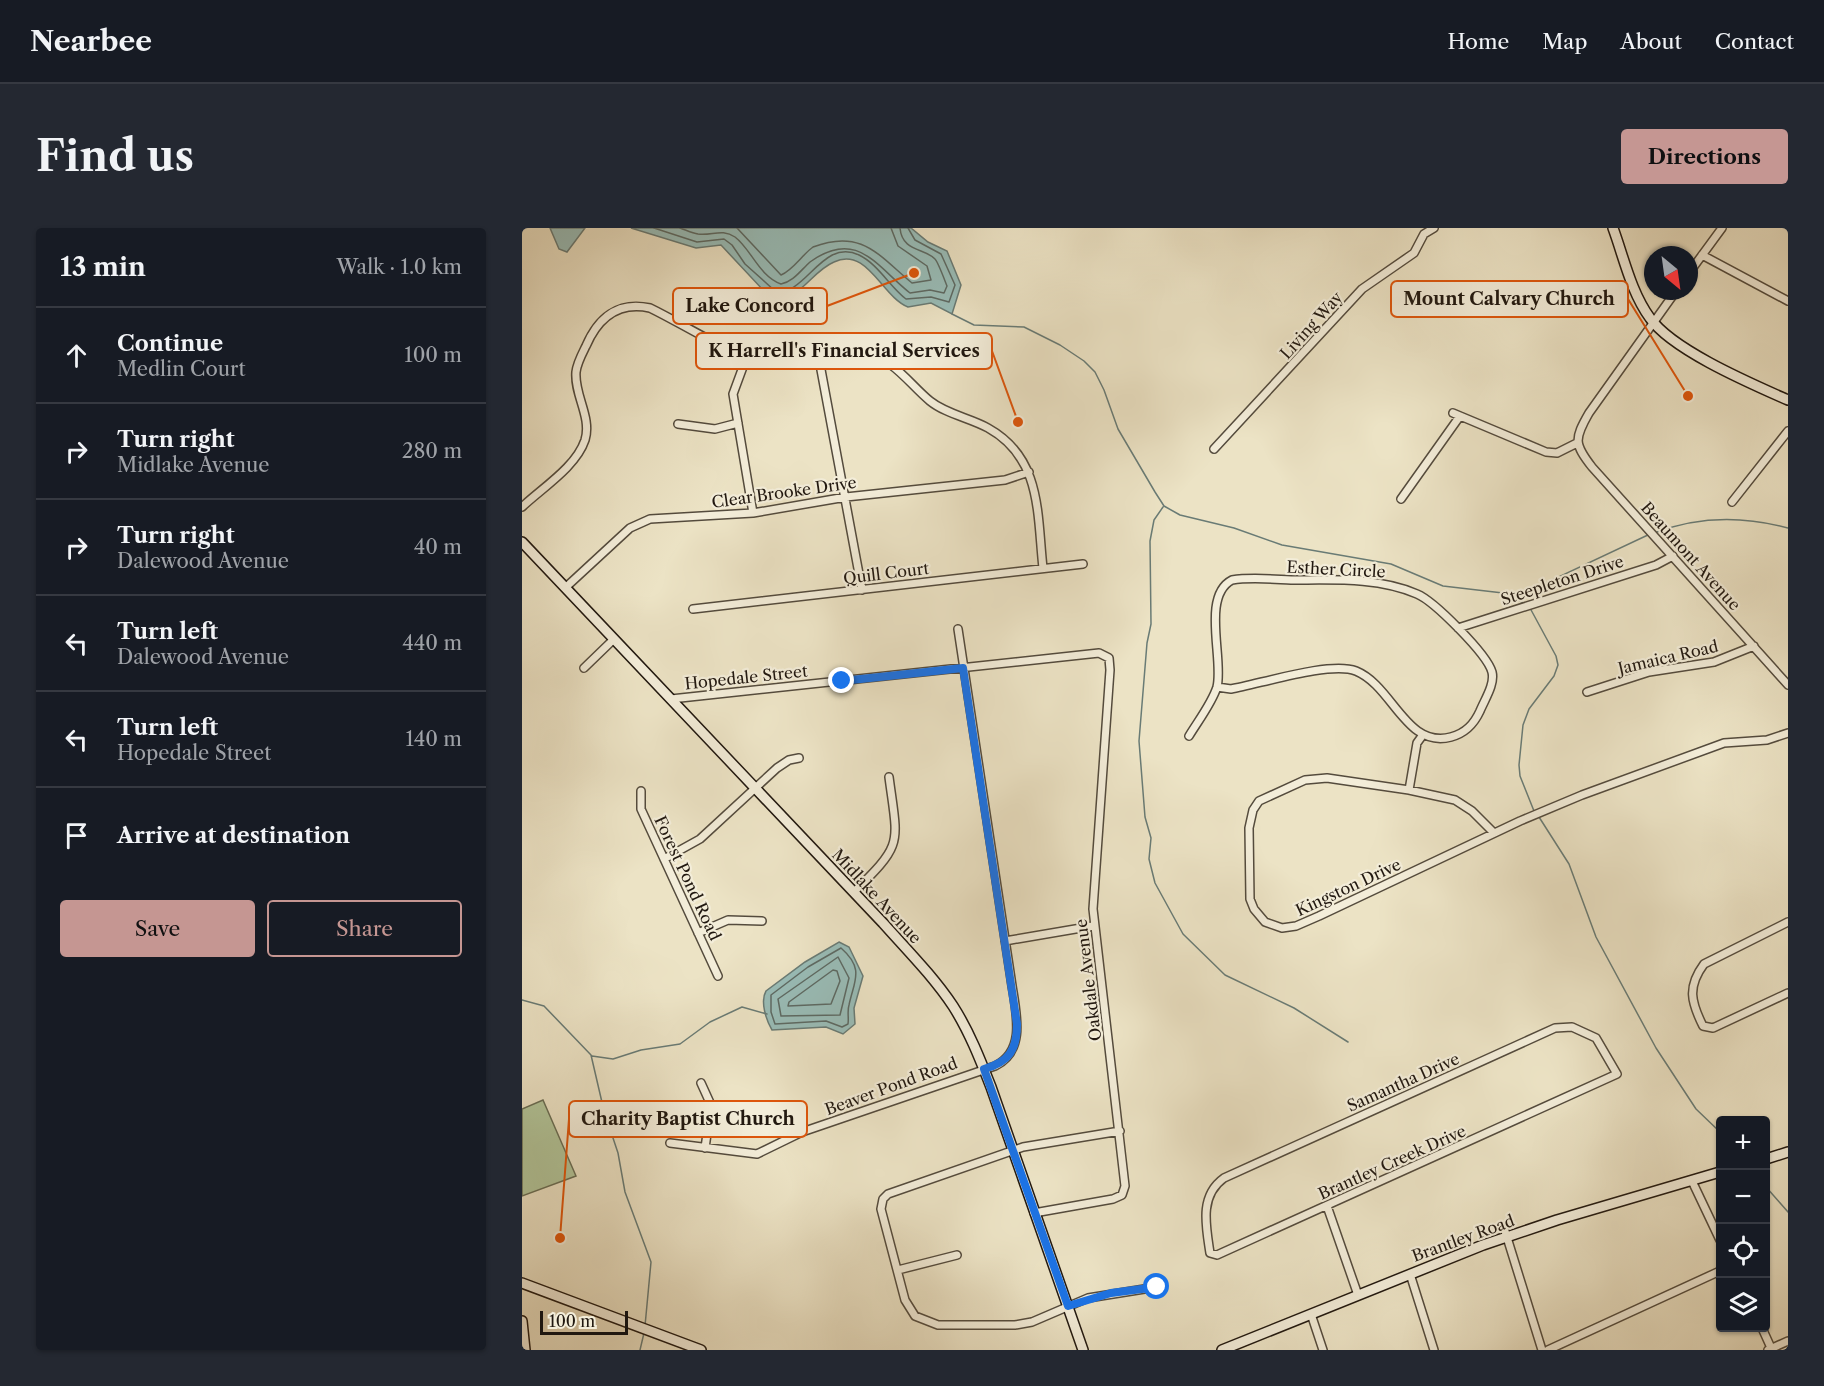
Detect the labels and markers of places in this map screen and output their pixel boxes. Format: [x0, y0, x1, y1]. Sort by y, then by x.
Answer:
callout: Mount Calvary Church [1391, 281, 1628, 317]
callout: Lake Concord [673, 288, 827, 324]
callout: K Harrell's Financial Services [696, 333, 992, 369]
callout: Charity Baptist Church [569, 1101, 807, 1137]

